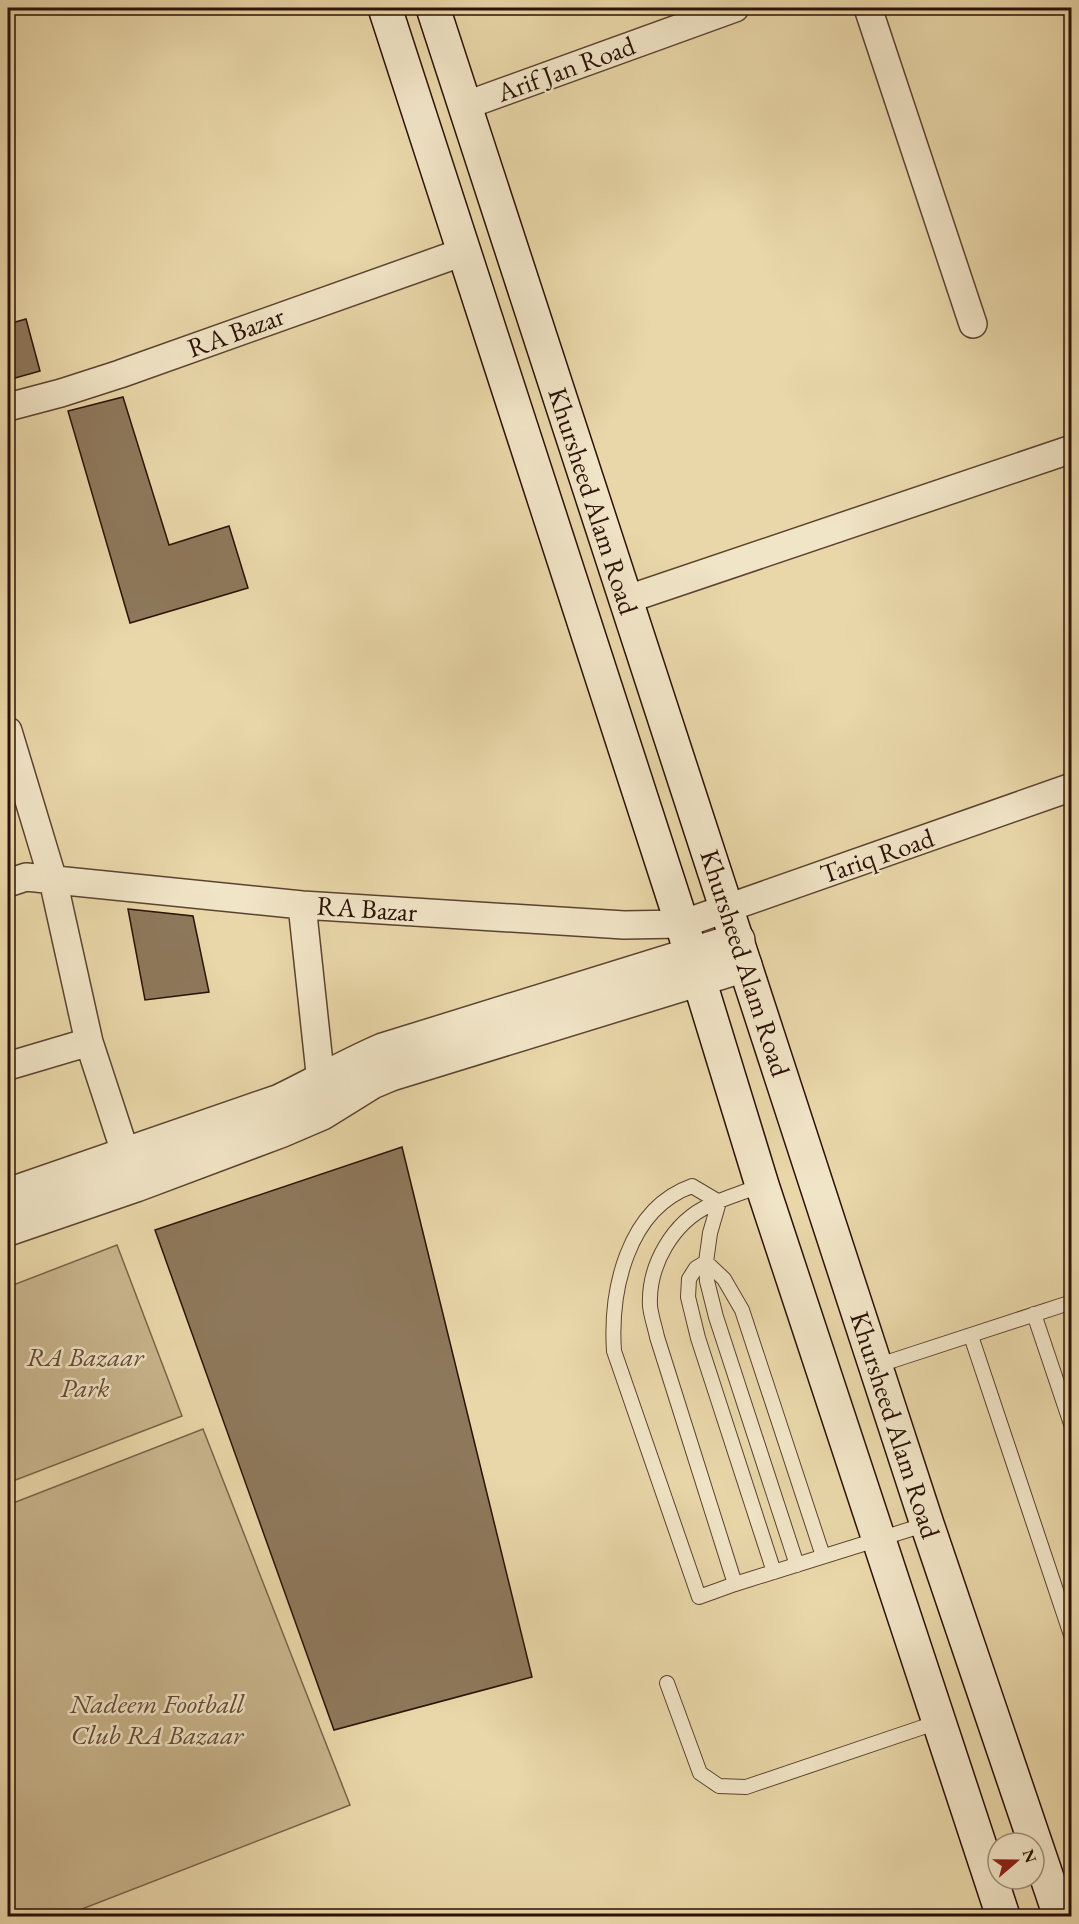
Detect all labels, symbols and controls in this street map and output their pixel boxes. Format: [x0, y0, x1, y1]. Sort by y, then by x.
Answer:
street label: Arif Jan Road [491, 27, 640, 110]
street label: RA Bazar [183, 298, 289, 365]
street label: Khursheed Alam Road [540, 383, 647, 619]
street label: Tariq Road [816, 820, 938, 891]
street label: Khursheed Alam Road [692, 845, 799, 1081]
street label: RA Bazar [316, 888, 418, 929]
street label: Khursheed Alam Road [842, 1307, 949, 1543]
park label: RA Bazaar Park [26, 1339, 145, 1405]
park label: Nadeem Football Club RA Bazaar [69, 1686, 246, 1752]
north arrow [986, 1831, 1046, 1891]
text: N [1018, 1846, 1042, 1866]

